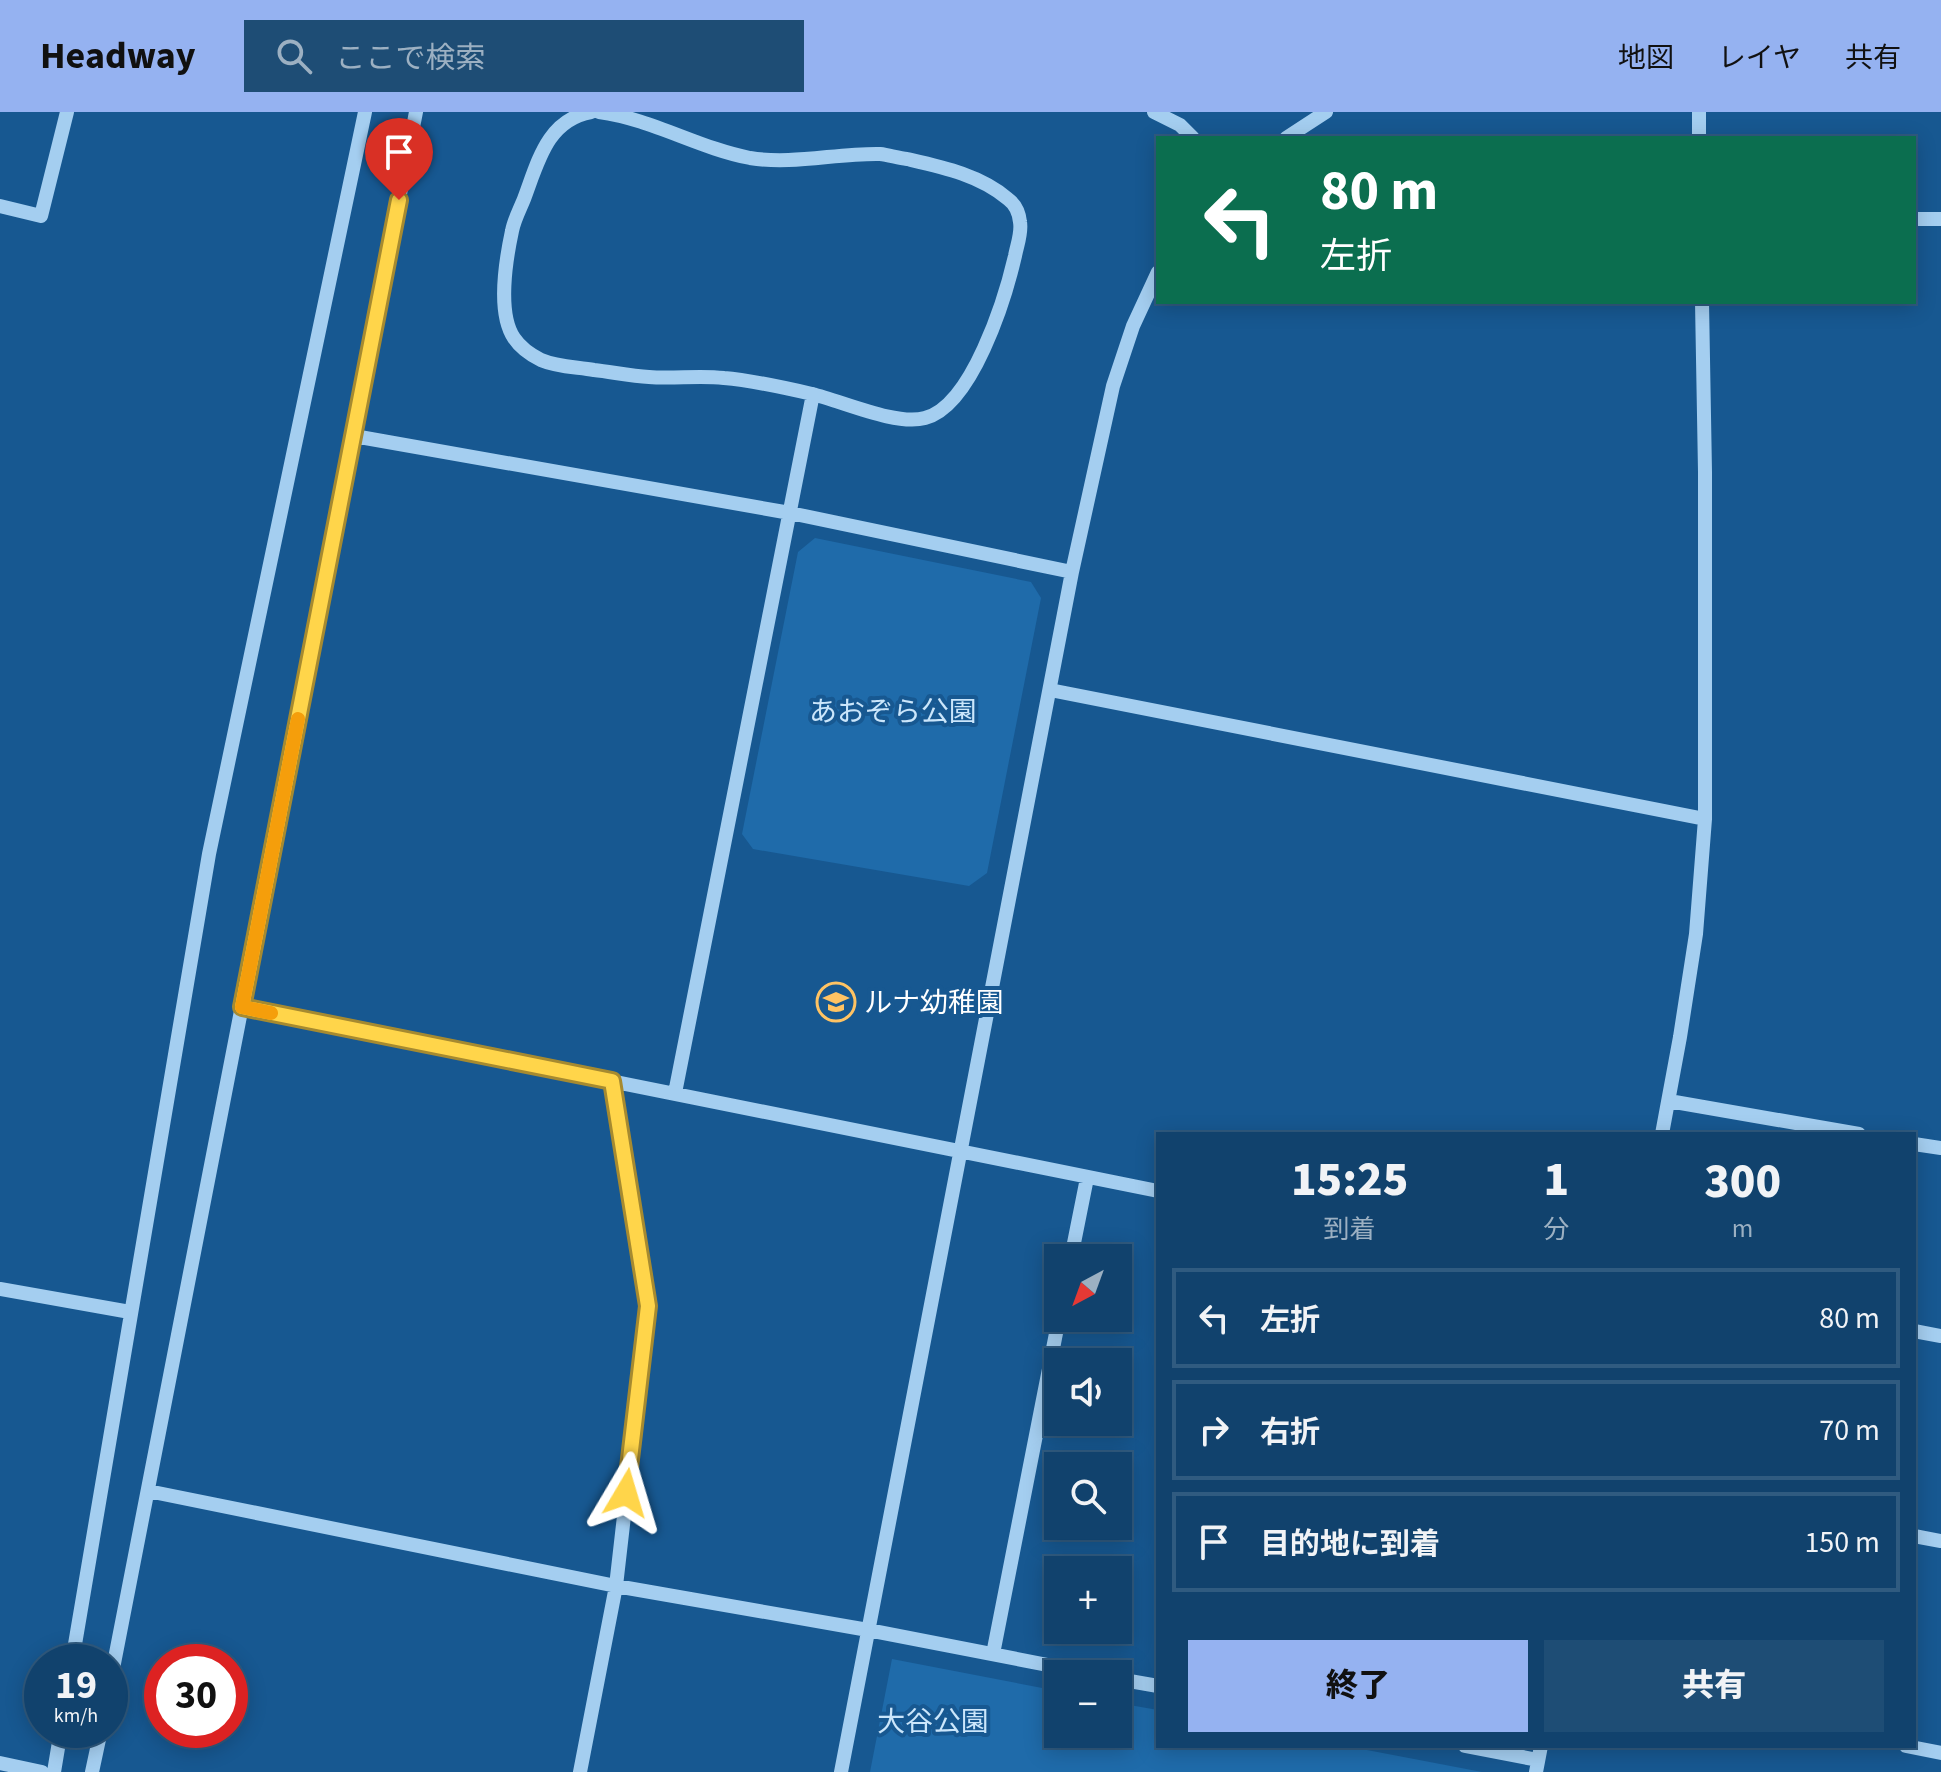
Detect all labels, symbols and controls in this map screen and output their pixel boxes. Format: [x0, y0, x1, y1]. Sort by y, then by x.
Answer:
search box [244, 20, 804, 92]
text: Headway [40, 29, 196, 83]
icon: search [272, 34, 316, 78]
text: ここで検索 [336, 37, 486, 80]
text: 地図 [1618, 38, 1674, 78]
text: レイヤ [1718, 38, 1801, 78]
text: 共有 [1845, 38, 1901, 78]
pin [365, 118, 433, 200]
icon: arrive [377, 130, 421, 174]
text: 80 m [1320, 152, 1438, 231]
icon: left [1188, 168, 1292, 272]
text: 左折 [1320, 231, 1392, 282]
park label: あおぞら公園 [809, 692, 977, 732]
school or university icon: ルナ幼稚園 [815, 981, 857, 1023]
place label: ルナ幼稚園 [864, 983, 1004, 1023]
text: 15:25 [1291, 1146, 1408, 1214]
text: 1 [1543, 1146, 1569, 1214]
text: 300 [1704, 1148, 1781, 1216]
text: m [1732, 1210, 1753, 1247]
text: 到着 [1324, 1211, 1376, 1248]
text: 分 [1543, 1211, 1569, 1248]
north arrow [1044, 1244, 1132, 1332]
map controls [1044, 1244, 1132, 1748]
icon: left [1192, 1296, 1236, 1340]
text: 80 m [1819, 1297, 1880, 1340]
text: 左折 [1260, 1299, 1320, 1342]
button: sound [1044, 1348, 1132, 1436]
icon: right [1192, 1408, 1236, 1452]
text: 70 m [1819, 1409, 1880, 1452]
text: 右折 [1260, 1411, 1320, 1454]
position arrow [584, 1451, 668, 1535]
button: search [1044, 1452, 1132, 1540]
icon: arrive [1192, 1520, 1236, 1564]
text: 150 m [1804, 1521, 1880, 1564]
text: 目的地に到着 [1260, 1523, 1440, 1566]
button: + [1044, 1556, 1132, 1644]
button: 終了 [1188, 1640, 1528, 1732]
button: 共有 [1544, 1640, 1884, 1732]
speed limit sign: 30 [144, 1644, 248, 1748]
text: 19 [55, 1657, 97, 1714]
button: − [1044, 1660, 1132, 1748]
text: km/h [54, 1702, 98, 1730]
park label: 大谷公園 [877, 1702, 989, 1742]

